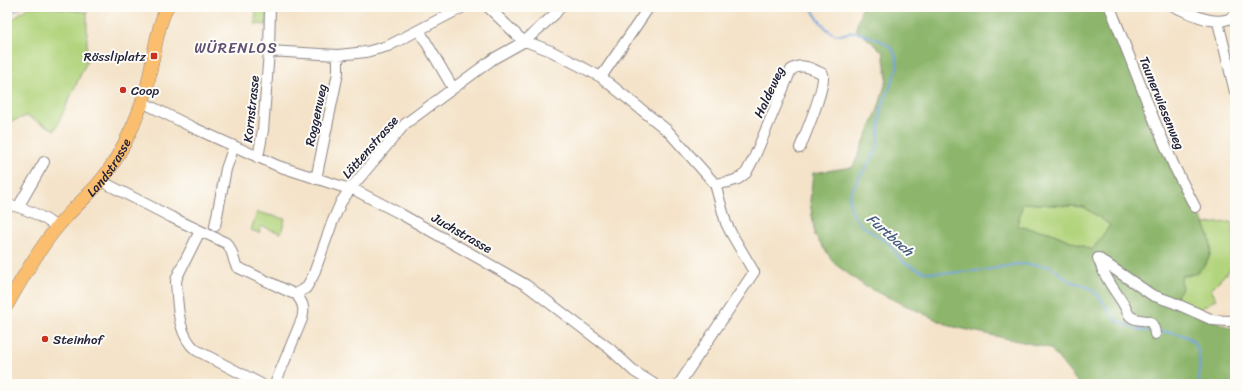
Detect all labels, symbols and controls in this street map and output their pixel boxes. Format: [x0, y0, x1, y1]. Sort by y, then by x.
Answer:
district label: WÜRENLOS [194, 35, 278, 61]
place label: Rössliplatz [84, 45, 147, 68]
marker: Rössliplatz [149, 51, 159, 61]
street label: Taunerwiesenweg [1133, 53, 1191, 154]
street label: Haldeweg [747, 62, 791, 122]
street label: Kornstrasse [236, 74, 266, 144]
place label: Coop [131, 79, 159, 102]
street label: Roggenweg [298, 81, 334, 148]
marker: Coop [118, 85, 128, 95]
street label: Lättenstrasse [336, 110, 404, 184]
street label: Landstrasse [80, 134, 137, 202]
street label: Juchstrasse [426, 206, 497, 260]
water label: Furtbach [861, 207, 921, 264]
place label: Steinhof [53, 328, 105, 351]
marker: Steinhof [40, 334, 50, 344]

